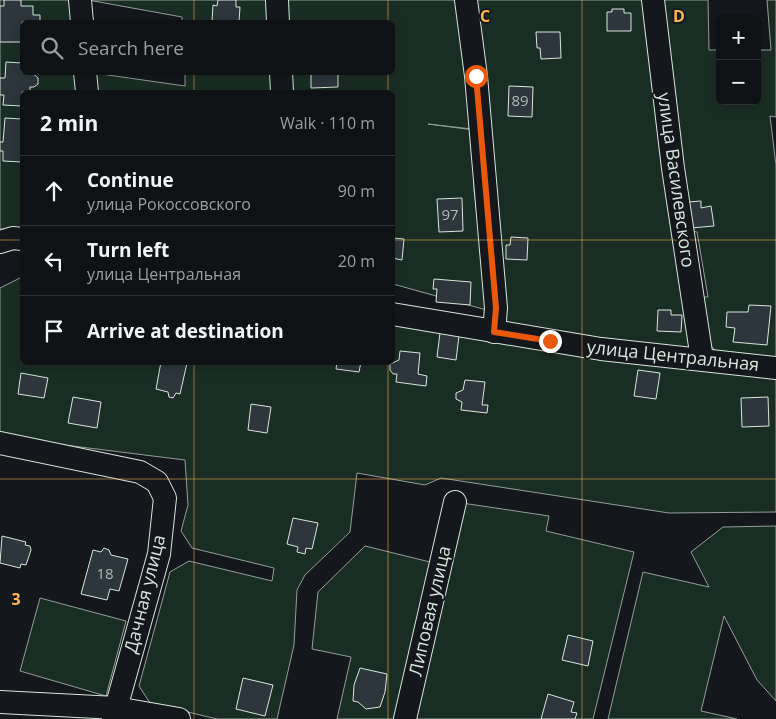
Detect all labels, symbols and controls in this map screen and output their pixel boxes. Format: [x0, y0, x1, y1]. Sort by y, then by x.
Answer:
text: C [480, 5, 490, 27]
text: D [673, 5, 685, 27]
map controls [716, 15, 761, 105]
button: + [716, 15, 761, 60]
search box [20, 20, 395, 75]
icon: search [38, 34, 66, 62]
text: Search here [78, 35, 184, 61]
button: − [716, 60, 761, 105]
route start [465, 65, 488, 88]
house number: 89 [511, 90, 529, 110]
street label: улица Василевского [653, 91, 701, 269]
text: 2 min [40, 109, 98, 137]
text: Walk · 110 m [280, 112, 375, 134]
text: Continue [87, 167, 174, 193]
icon: ahead [40, 177, 68, 205]
text: 90 m [338, 180, 375, 202]
text: улица Рокоссовского [87, 193, 251, 215]
house number: 97 [441, 204, 459, 224]
text: Turn left [87, 237, 169, 263]
icon: left [40, 247, 68, 275]
text: 20 m [338, 250, 375, 272]
text: улица Центральная [87, 263, 241, 285]
icon: arrive [40, 317, 68, 345]
text: Arrive at destination [87, 318, 284, 344]
route end [539, 330, 562, 353]
street label: улица Центральная [586, 334, 761, 376]
street label: Дачная улица [118, 532, 170, 656]
street label: Липовая улица [402, 543, 456, 678]
house number: 18 [96, 563, 114, 583]
text: 3 [11, 588, 21, 610]

